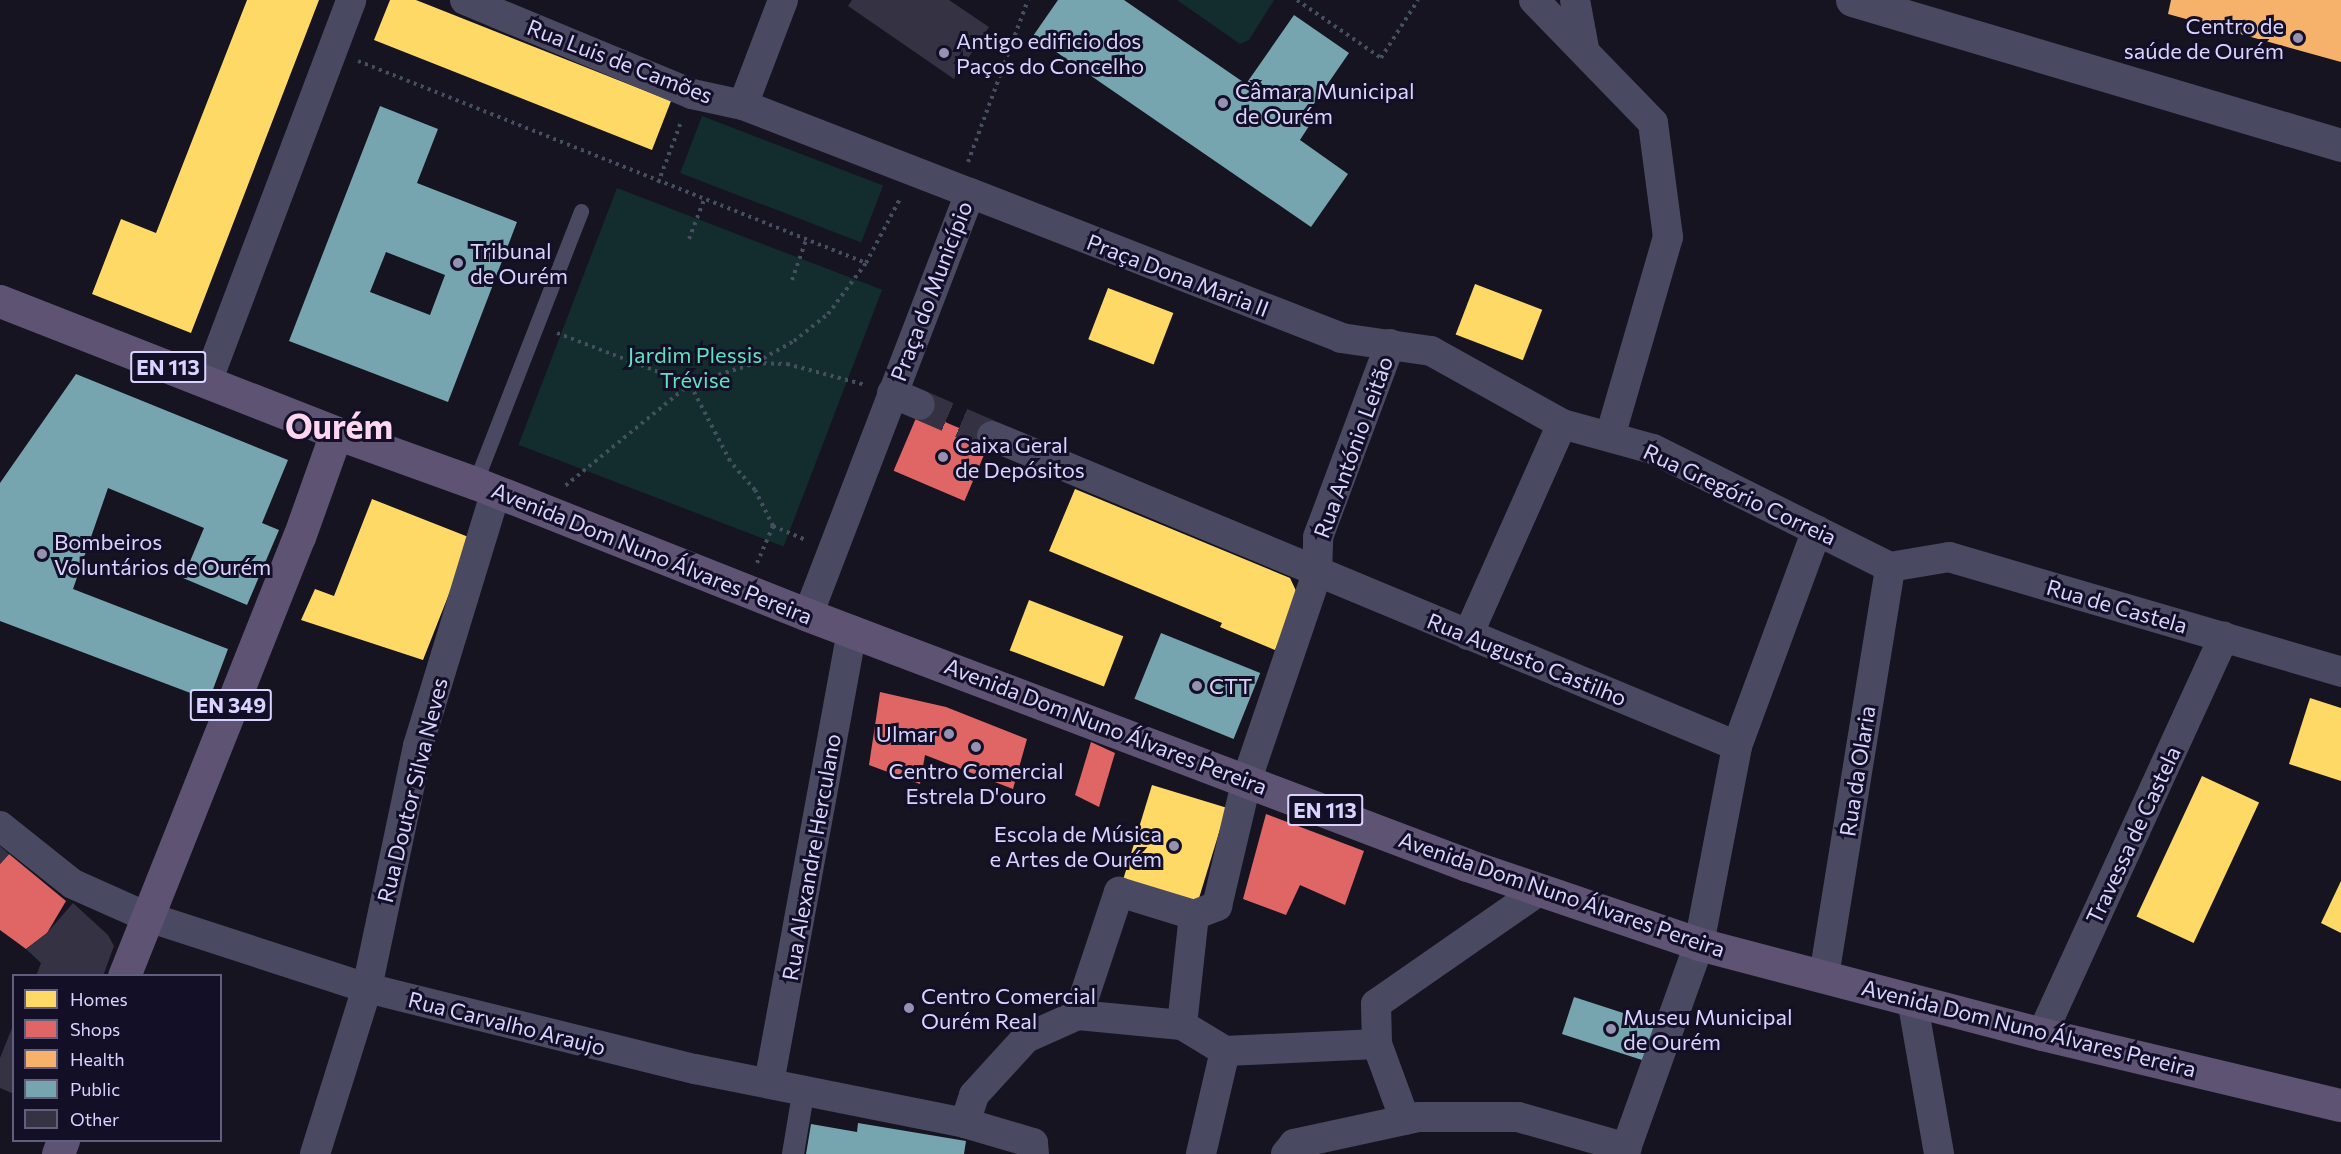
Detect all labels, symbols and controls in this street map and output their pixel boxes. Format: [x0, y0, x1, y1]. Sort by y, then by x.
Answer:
place label: Centro de saúde de Ourém [2124, 12, 2284, 63]
street label: Rua Luis de Camões [524, 13, 716, 109]
place label: Antigo edificio dos Paços do Concelho [956, 27, 1144, 78]
marker: Centro de saúde de Ourém [2289, 29, 2307, 47]
marker: Antigo edificio dos Paços do Concelho [937, 46, 951, 60]
place label: Câmara Municipal de Ourém [1235, 77, 1415, 128]
marker: Câmara Municipal de Ourém [1216, 96, 1230, 110]
street label: Praça do Município [885, 197, 977, 385]
street label: Praça Dona Maria II [1083, 228, 1273, 322]
place label: Tribunal de Ourém [470, 237, 568, 288]
marker: Tribunal de Ourém [451, 256, 465, 270]
park label: Jardim Plessis Trévise [628, 341, 762, 392]
road number: EN 113 [129, 349, 207, 385]
street label: Rua António Leitão [1308, 353, 1398, 541]
district label: Ourém [285, 406, 393, 446]
place label: Caixa Geral de Depósitos [955, 431, 1085, 482]
street label: Rua Gregório Correia [1639, 438, 1841, 550]
marker: Caixa Geral de Depósitos [936, 450, 950, 464]
street label: Avenida Dom Nuno Álvares Pereira [488, 476, 816, 630]
place label: Bombeiros Voluntários de Ourém [54, 528, 271, 580]
marker: Bombeiros Voluntários de Ourém [35, 547, 49, 561]
street label: Rua de Castela [2044, 573, 2190, 639]
street label: Rua Augusto Castilho [1423, 607, 1631, 711]
street label: Avenida Dom Nuno Álvares Pereira [941, 652, 1271, 800]
place label: CTT [1209, 673, 1252, 699]
street label: Rua Doutor Silva Neves [371, 675, 453, 905]
marker: CTT [1190, 679, 1204, 693]
road number: EN 349 [189, 687, 273, 723]
street label: Rua da Olaria [1834, 704, 1880, 838]
place label: Ulmar [876, 721, 937, 747]
marker: Ulmar [942, 727, 956, 741]
street label: Rua Alexandre Herculano [776, 731, 846, 983]
marker: Centro Comercial Estrela D'ouro [969, 740, 983, 754]
street label: Travessa de Castela [2080, 742, 2186, 928]
place label: Centro Comercial Estrela D'ouro [888, 757, 1064, 808]
road number: EN 113 [1286, 792, 1364, 828]
place label: Escola de Música e Artes de Ourém [990, 820, 1162, 872]
street label: Avenida Dom Nuno Álvares Pereira [1395, 826, 1729, 962]
marker: Escola de Música e Artes de Ourém [1167, 839, 1181, 853]
legend [12, 974, 222, 1142]
street label: Avenida Dom Nuno Álvares Pereira [1859, 974, 2199, 1082]
place label: Centro Comercial Ourém Real [921, 982, 1096, 1034]
street label: Rua Carvalho Araujo [406, 986, 608, 1060]
text: Homes [70, 988, 128, 1010]
marker: Centro Comercial Ourém Real [902, 1001, 916, 1015]
place label: Museu Municipal de Ourém [1623, 1003, 1793, 1054]
text: Shops [70, 1018, 120, 1040]
marker: Museu Municipal de Ourém [1604, 1022, 1618, 1036]
text: Health [70, 1048, 125, 1070]
text: Public [70, 1078, 120, 1100]
text: Other [70, 1108, 119, 1130]

